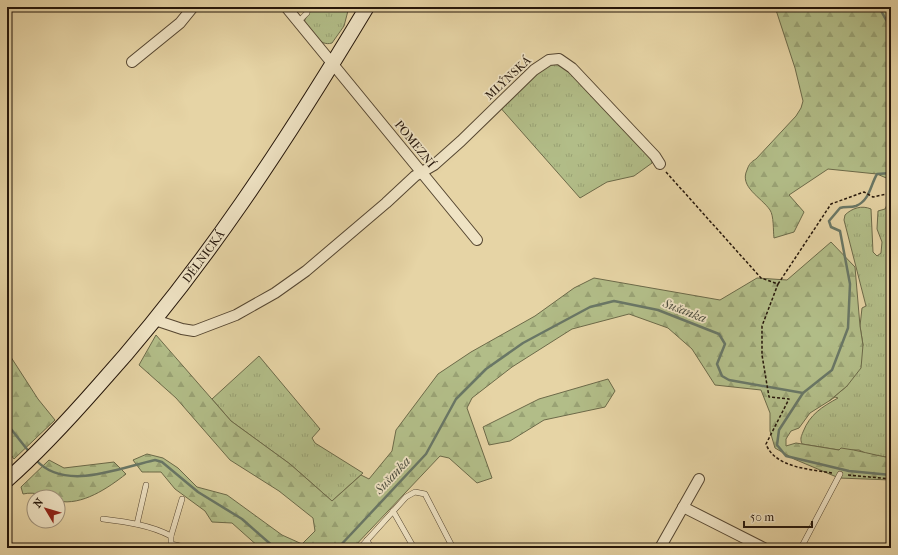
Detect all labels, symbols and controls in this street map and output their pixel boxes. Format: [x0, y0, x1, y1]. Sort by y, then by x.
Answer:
street label: MLÝNSKÁ [481, 52, 534, 103]
street label: POMEZNÍ [392, 117, 439, 171]
street label: DĚLNICKÁ [179, 227, 228, 286]
water label: Sušanka [660, 295, 709, 326]
water label: Sušanka [371, 454, 413, 498]
north arrow [26, 489, 66, 529]
text: N [31, 495, 47, 510]
scale bar [744, 503, 812, 529]
text: 50 m [750, 510, 774, 524]

